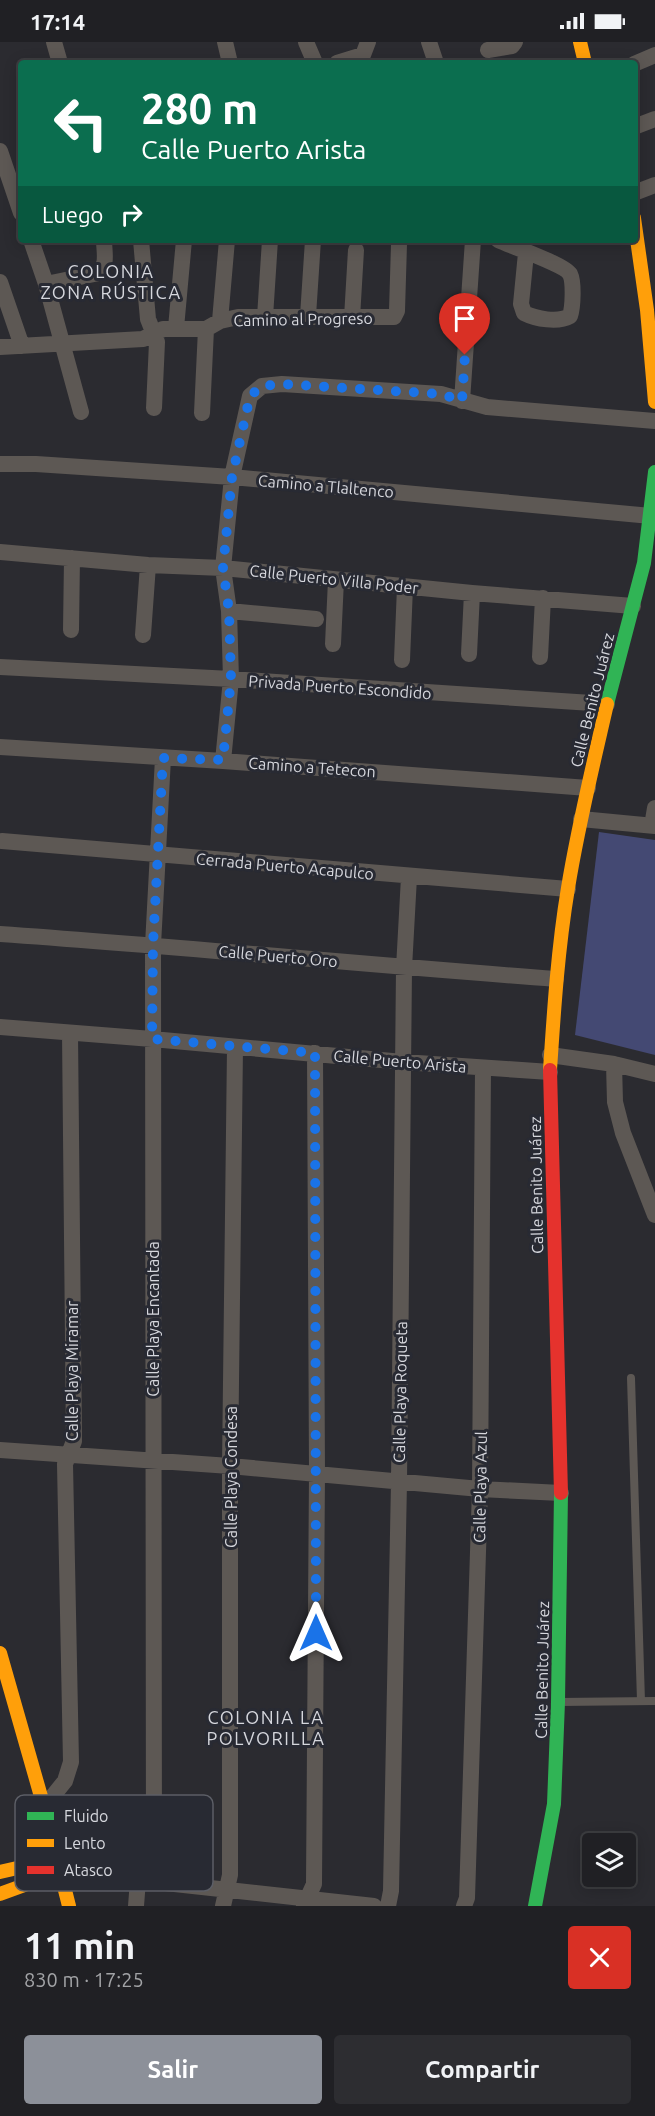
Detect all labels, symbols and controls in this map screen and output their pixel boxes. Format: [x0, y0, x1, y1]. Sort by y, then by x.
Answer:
text: 17:14 [30, 9, 85, 34]
icon: left [42, 84, 120, 162]
text: 280 m [141, 85, 258, 132]
text: Calle Puerto Arista [141, 134, 366, 164]
icon: right [115, 198, 148, 231]
text: Luego [42, 202, 103, 227]
district label: COLONIA ZONA RÚSTICA [40, 261, 182, 302]
pin [439, 293, 490, 355]
icon: arrive [448, 302, 481, 335]
street label: Camino al Progreso [233, 309, 373, 329]
street label: Camino a Tlaltenco [257, 471, 395, 501]
street label: Calle Puerto Villa Poder [249, 561, 419, 597]
street label: Calle Benito Juárez [567, 631, 617, 769]
street label: Privada Puerto Escondido [248, 672, 432, 702]
street label: Camino a Tetecon [248, 754, 376, 780]
street label: Cerrada Puerto Acapulco [195, 849, 375, 883]
street label: Calle Puerto Oro [218, 942, 338, 970]
street label: Calle Puerto Arista [333, 1046, 467, 1076]
street label: Calle Benito Juárez [526, 1116, 546, 1254]
street label: Calle Playa Encantada [144, 1241, 162, 1397]
street label: Calle Playa Miramar [63, 1301, 81, 1441]
street label: Calle Playa Roqueta [390, 1321, 410, 1463]
street label: Calle Playa Condesa [222, 1406, 240, 1548]
street label: Calle Playa Azul [470, 1431, 490, 1543]
position arrow [284, 1601, 348, 1665]
street label: Calle Benito Juárez [532, 1601, 552, 1739]
district label: COLONIA LA POLVORILLA [207, 1707, 325, 1748]
legend [15, 1795, 213, 1891]
text: Fluido [64, 1807, 108, 1825]
map controls [582, 1833, 636, 1887]
button: layers [582, 1833, 636, 1887]
text: Lento [64, 1834, 106, 1852]
text: Atasco [64, 1861, 113, 1879]
text: 11 min [24, 1925, 135, 1966]
button: close [568, 1926, 631, 1989]
text: 830 m · 17:25 [24, 1968, 144, 1991]
button: Salir [24, 2035, 322, 2104]
button: Compartir [334, 2035, 631, 2104]

